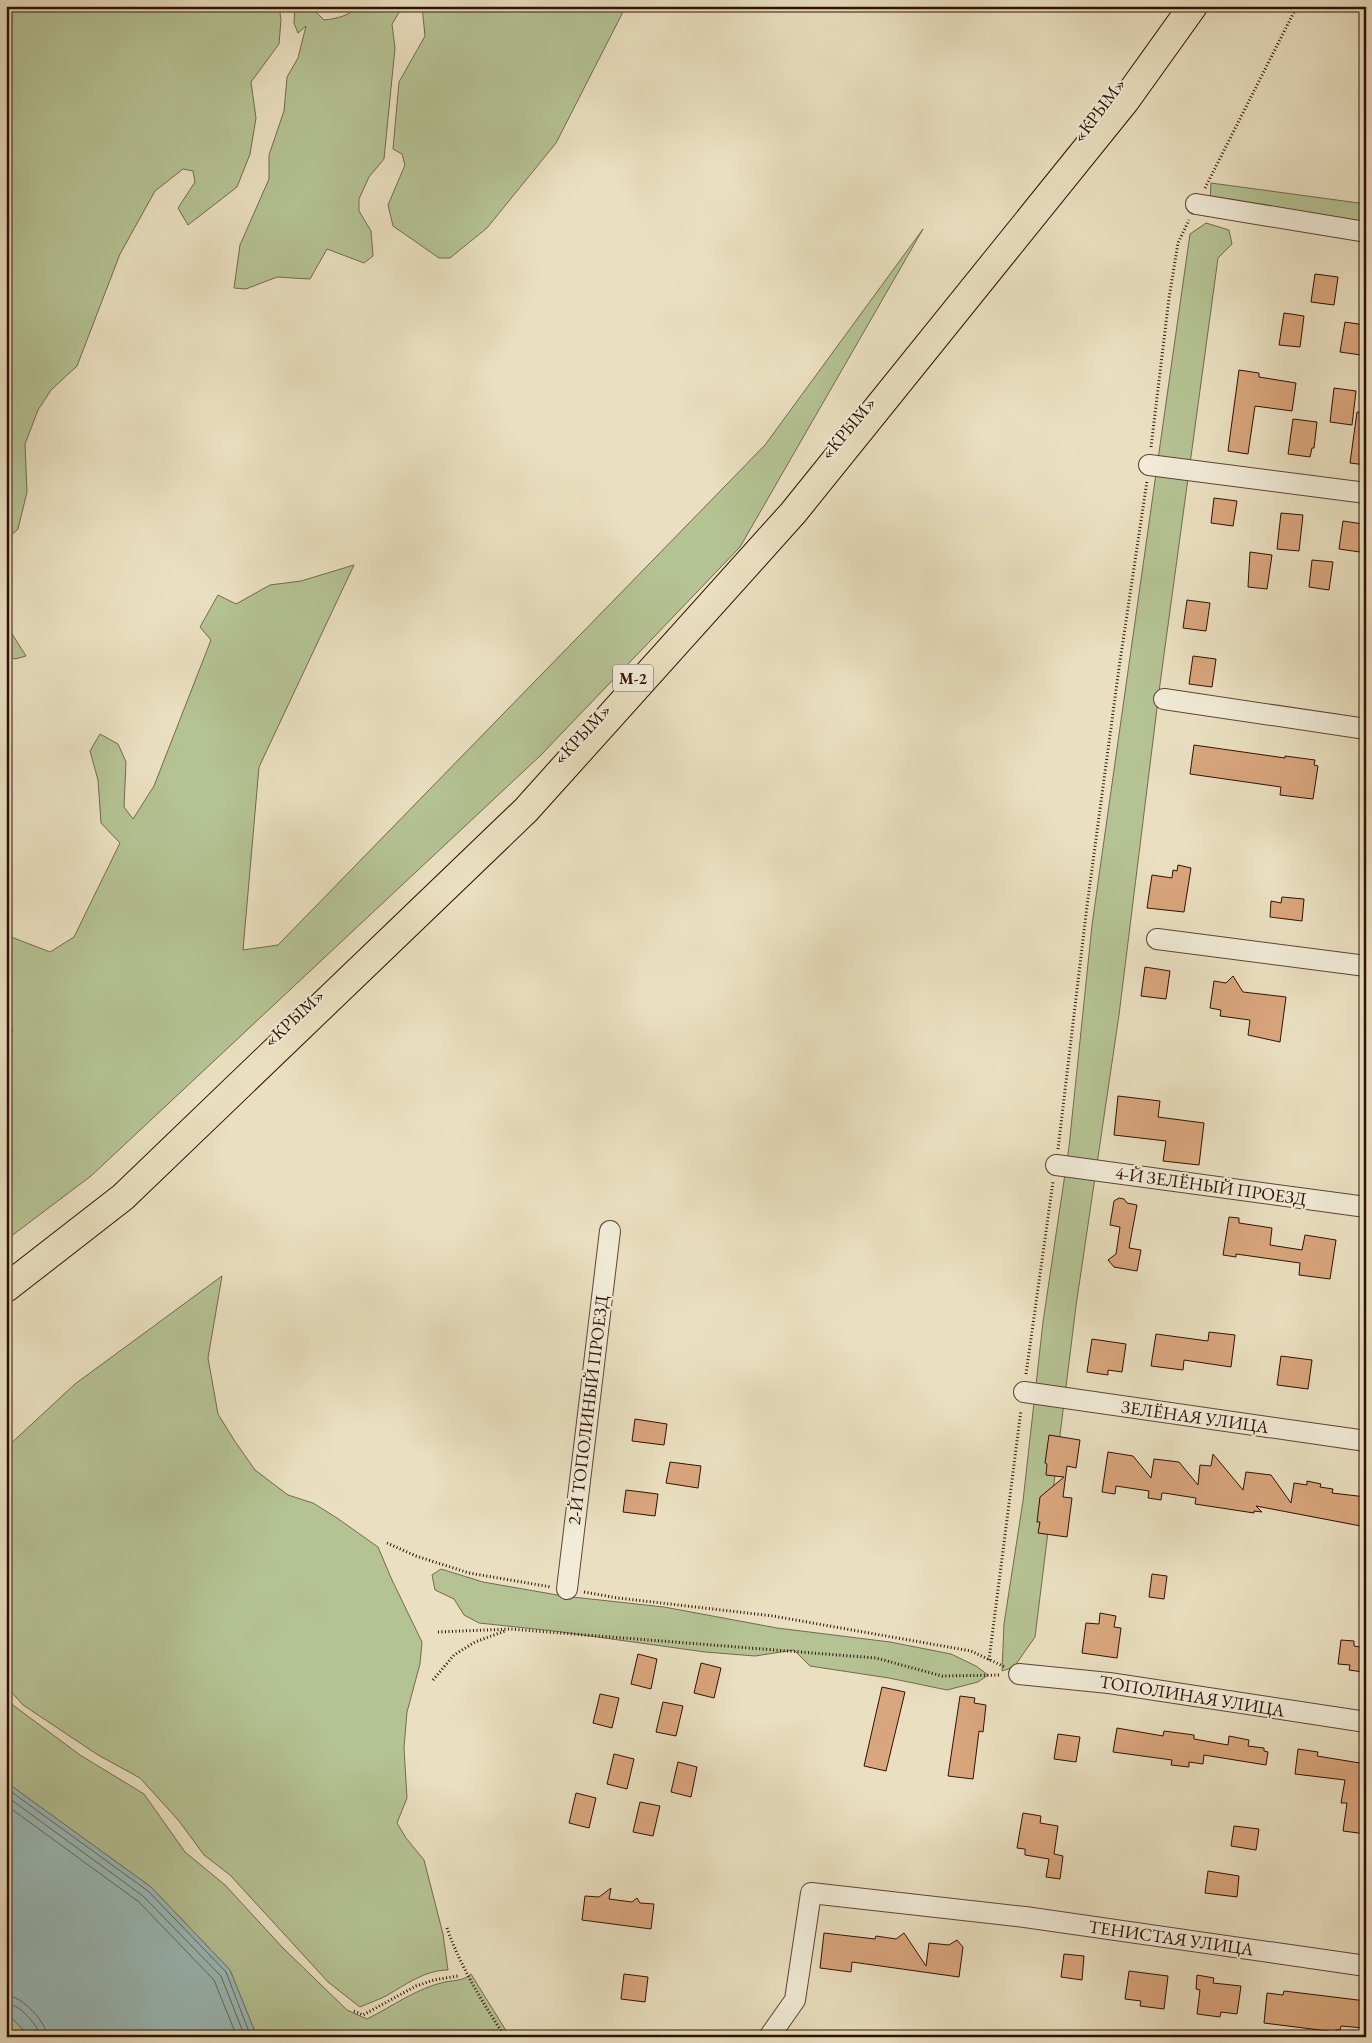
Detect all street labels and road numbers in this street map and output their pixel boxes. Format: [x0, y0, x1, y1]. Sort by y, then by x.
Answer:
street label: «КРЫМ» [1067, 73, 1130, 147]
street label: «КРЫМ» [815, 391, 881, 464]
road number: М-2 [613, 664, 653, 691]
street label: «КРЫМ» [548, 698, 616, 769]
street label: «КРЫМ» [258, 984, 329, 1052]
street label: 4-Й ЗЕЛЁНЫЙ ПРОЕЗД [1114, 1161, 1308, 1210]
street label: 2-Й ТОПОЛИНЫЙ ПРОЕЗД [562, 1294, 613, 1526]
street label: ЗЕЛЁНАЯ УЛИЦА [1120, 1395, 1271, 1438]
street label: ТОПОЛИНАЯ УЛИЦА [1098, 1669, 1287, 1722]
street label: ТЕНИСТАЯ УЛИЦА [1087, 1915, 1256, 1961]

